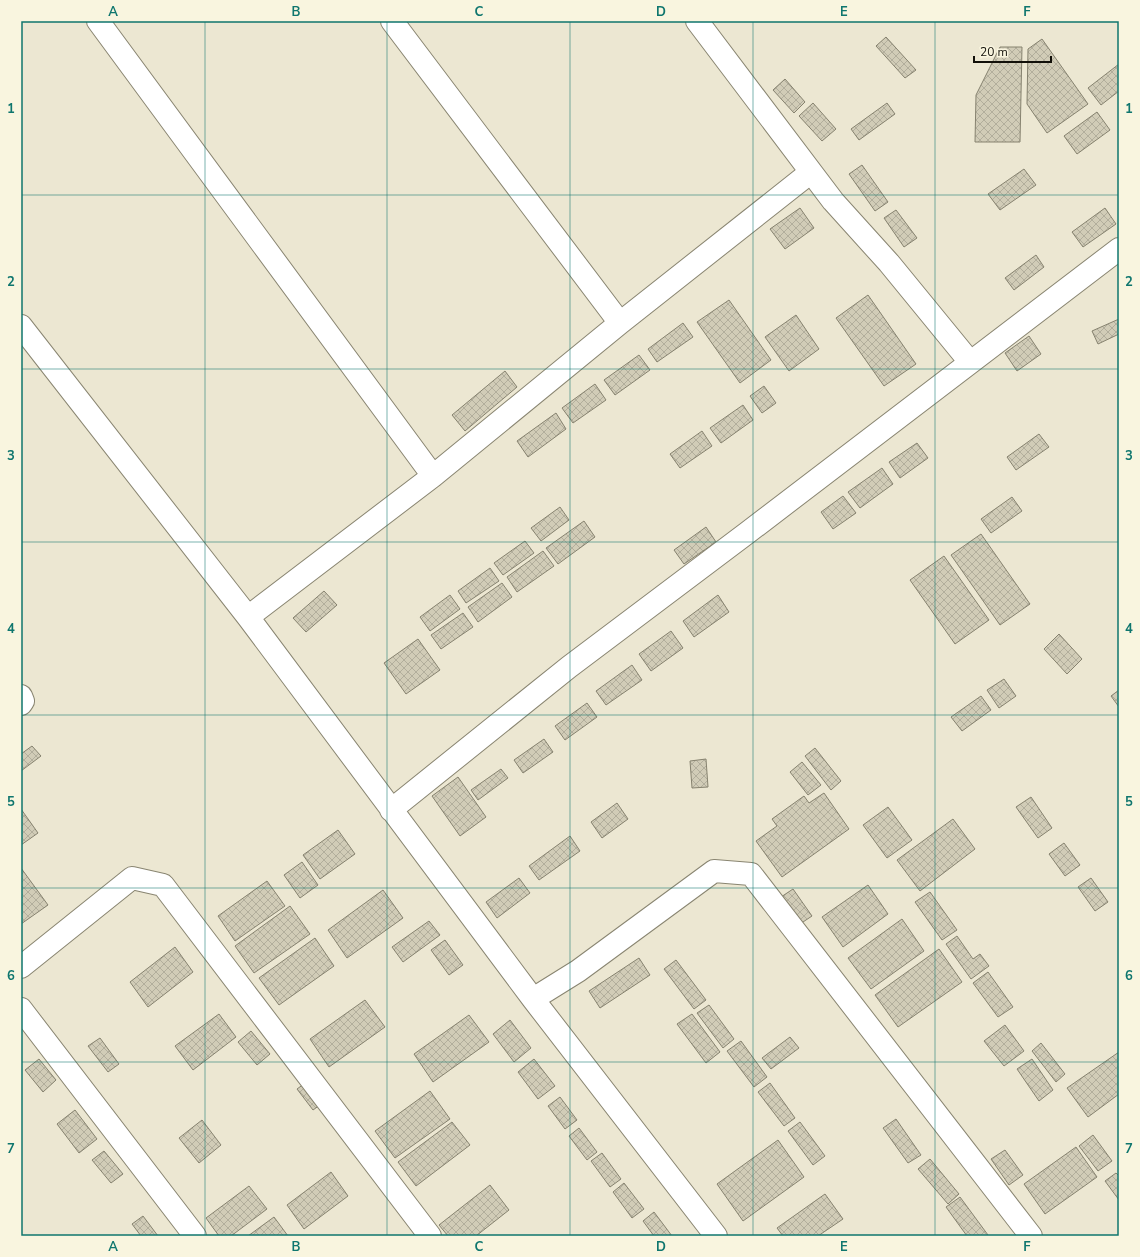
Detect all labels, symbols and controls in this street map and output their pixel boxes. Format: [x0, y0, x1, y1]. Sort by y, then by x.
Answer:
text: A [108, 3, 118, 21]
text: B [292, 3, 301, 21]
text: C [475, 3, 484, 21]
text: D [656, 3, 666, 21]
text: E [840, 3, 848, 21]
text: F [1023, 3, 1031, 21]
scale bar [974, 38, 1051, 64]
text: 20 m [980, 44, 1008, 60]
text: 1 [7, 100, 15, 118]
text: 1 [1125, 100, 1133, 118]
text: 2 [7, 273, 15, 291]
text: 2 [1125, 273, 1133, 291]
text: 3 [7, 447, 15, 465]
text: 3 [1125, 447, 1133, 465]
text: 4 [7, 620, 15, 638]
text: 4 [1125, 620, 1133, 638]
text: 5 [7, 793, 15, 811]
text: 5 [1125, 793, 1133, 811]
text: 6 [7, 967, 15, 985]
text: 6 [1125, 967, 1133, 985]
text: 7 [7, 1140, 15, 1158]
text: 7 [1125, 1140, 1133, 1158]
text: A [108, 1238, 118, 1256]
text: B [292, 1238, 301, 1256]
text: C [475, 1238, 484, 1256]
text: D [656, 1238, 666, 1256]
text: E [840, 1238, 848, 1256]
text: F [1023, 1238, 1031, 1256]

